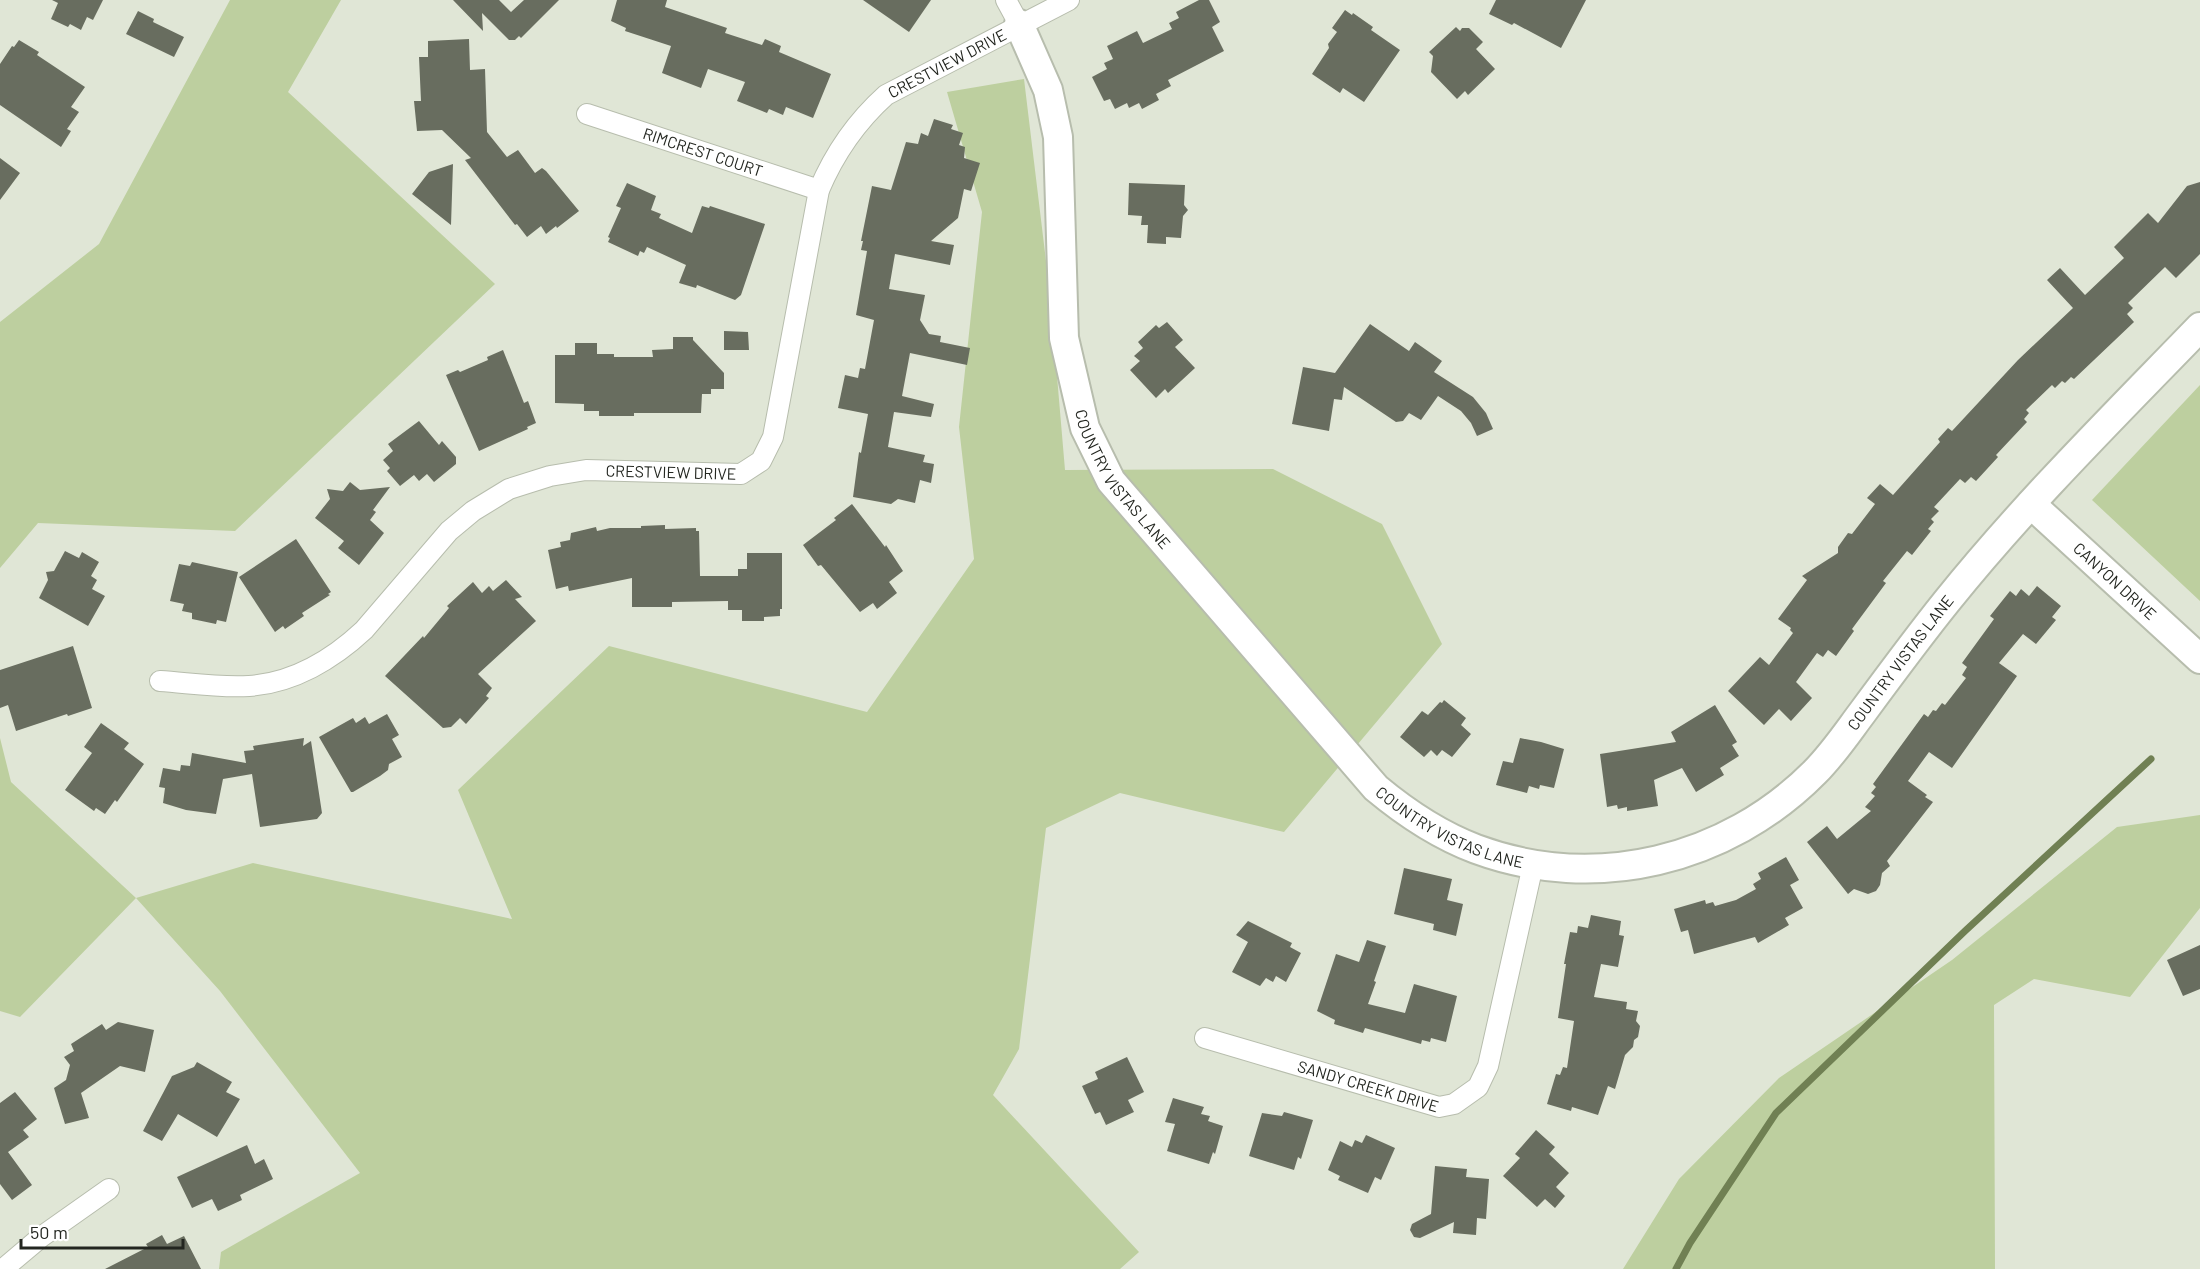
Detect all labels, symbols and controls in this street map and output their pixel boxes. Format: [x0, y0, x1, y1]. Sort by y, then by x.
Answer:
street label: CRESTVIEW DRIVE [884, 24, 1009, 101]
street label: RIMCREST COURT [641, 123, 765, 180]
street label: COUNTRY VISTAS LANE [1072, 407, 1175, 552]
street label: CRESTVIEW DRIVE [605, 461, 737, 483]
street label: CANYON DRIVE [2070, 538, 2161, 623]
street label: COUNTRY VISTAS LANE [1843, 591, 1957, 733]
street label: COUNTRY VISTAS LANE [1372, 782, 1525, 871]
street label: SANDY CREEK DRIVE [1295, 1056, 1441, 1115]
scale bar [21, 1212, 183, 1250]
text: 50 m [30, 1221, 68, 1243]

